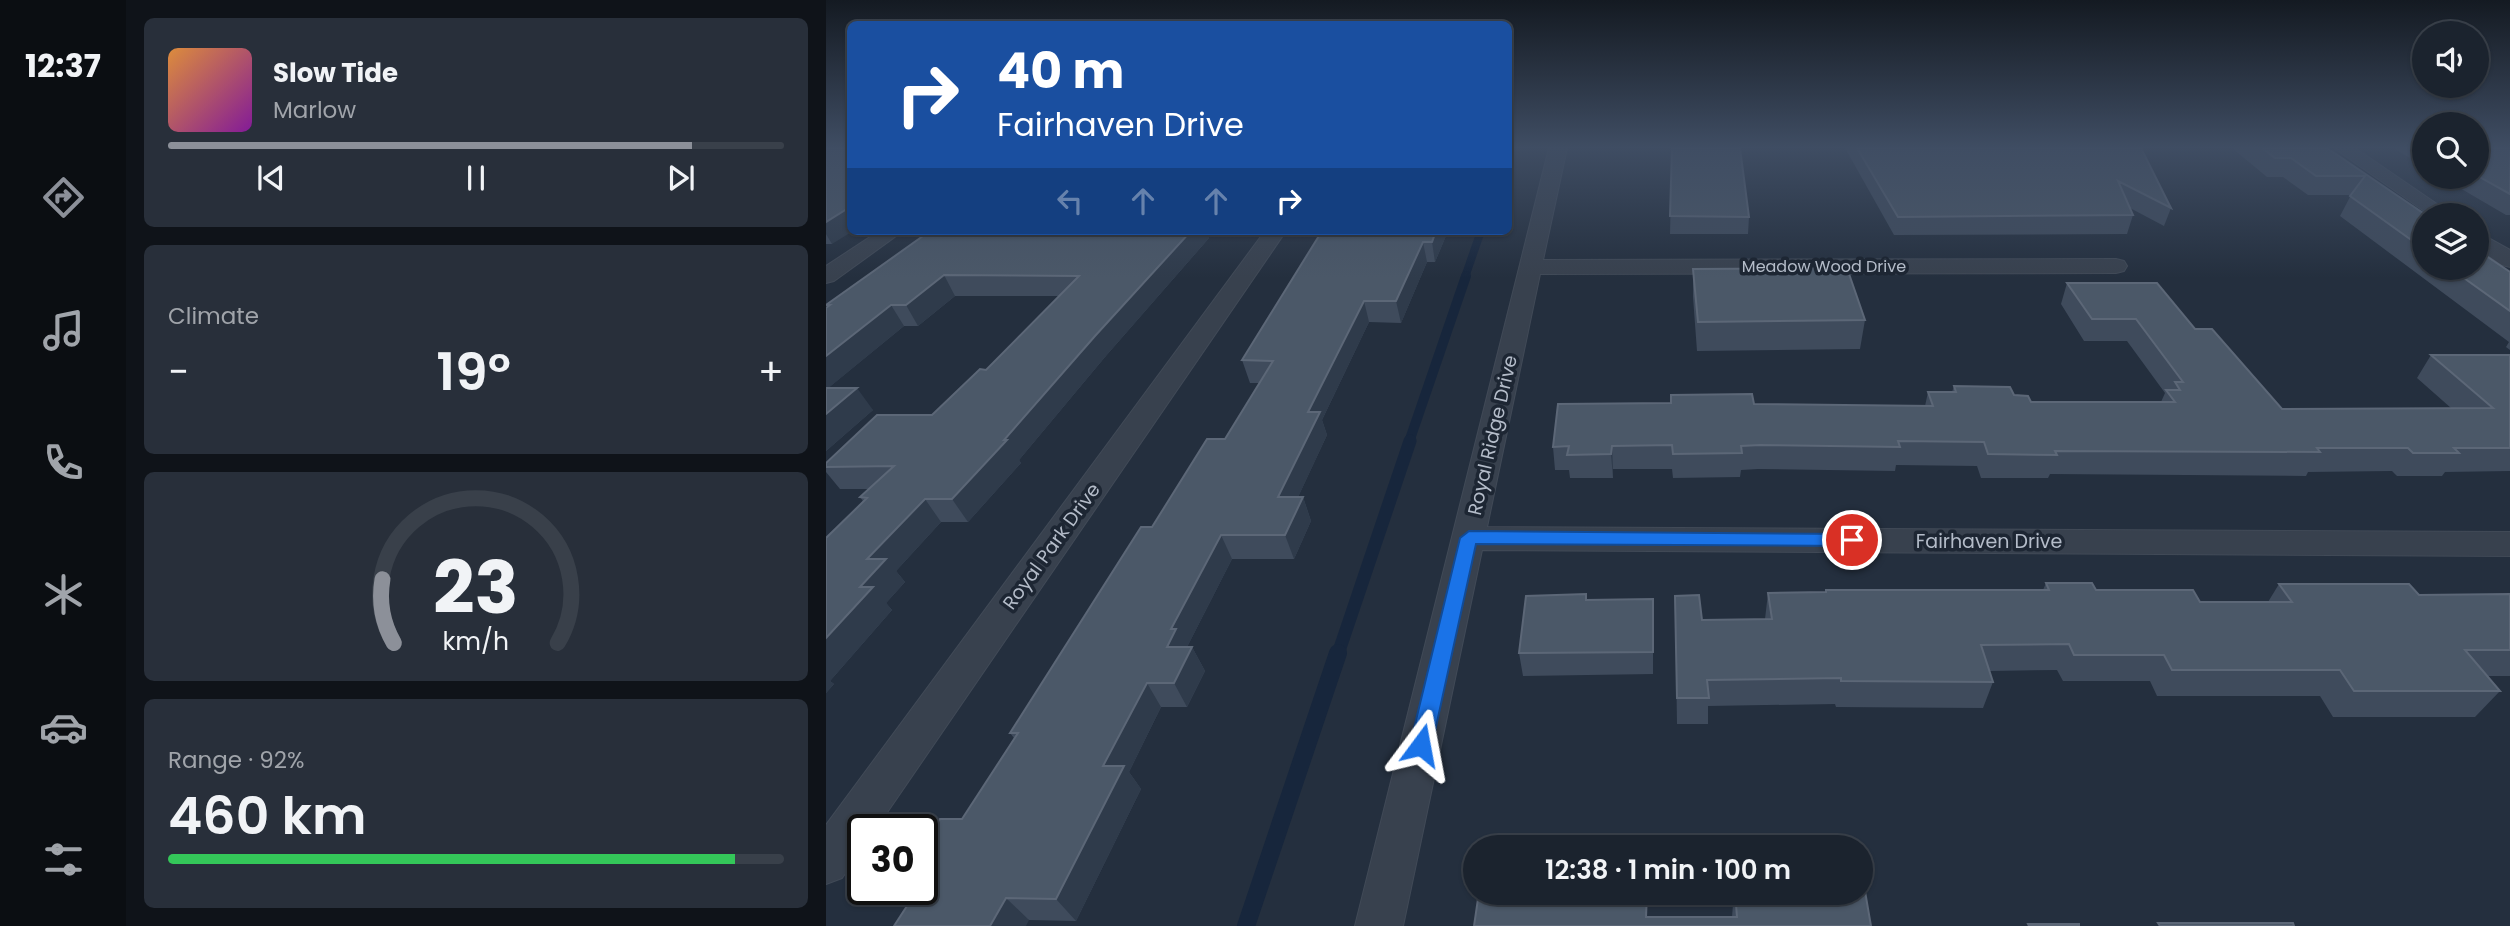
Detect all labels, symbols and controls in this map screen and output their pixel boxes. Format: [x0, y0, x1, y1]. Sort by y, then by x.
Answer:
map controls [2412, 21, 2489, 280]
button: sound [2412, 21, 2489, 98]
text: 40 m [997, 37, 1124, 105]
text: 12:37 [25, 43, 101, 88]
icon: right [882, 49, 973, 140]
text: Slow Tide [273, 55, 398, 91]
text: Marlow [273, 94, 356, 126]
text: Fairhaven Drive [997, 102, 1244, 147]
button: search [2412, 112, 2489, 189]
icon: previous [252, 159, 290, 197]
icon: pause [457, 159, 495, 197]
icon: next [662, 159, 700, 197]
icon: directions [39, 173, 88, 222]
icon: left [1051, 182, 1089, 220]
icon: ahead [1124, 182, 1162, 220]
icon: ahead [1197, 182, 1235, 220]
icon: right [1270, 182, 1308, 220]
button: layers [2412, 203, 2489, 280]
street label: Meadow Wood Drive [1742, 255, 1906, 278]
text: Climate [168, 300, 259, 332]
icon: music [39, 306, 88, 355]
text: 19° [436, 335, 511, 408]
text: − [168, 345, 189, 398]
text: + [758, 345, 784, 398]
street label: Royal Ridge Drive [1461, 352, 1524, 518]
icon: phone [39, 438, 88, 487]
street label: Royal Park Drive [996, 478, 1107, 615]
pin [1822, 510, 1882, 570]
icon: arrive [1833, 521, 1871, 559]
street label: Fairhaven Drive [1916, 528, 2062, 555]
text: 23 [433, 537, 519, 638]
icon: climate [39, 570, 88, 619]
text: km/h [443, 623, 509, 658]
icon: car [39, 703, 88, 752]
position arrow [1384, 708, 1458, 782]
text: Range · 92% [168, 744, 304, 776]
text: 460 km [168, 779, 366, 852]
speed limit sign: 30 [847, 814, 938, 905]
icon: filters [39, 835, 88, 884]
text: 12:38 · 1 min · 100 m [1545, 852, 1791, 888]

